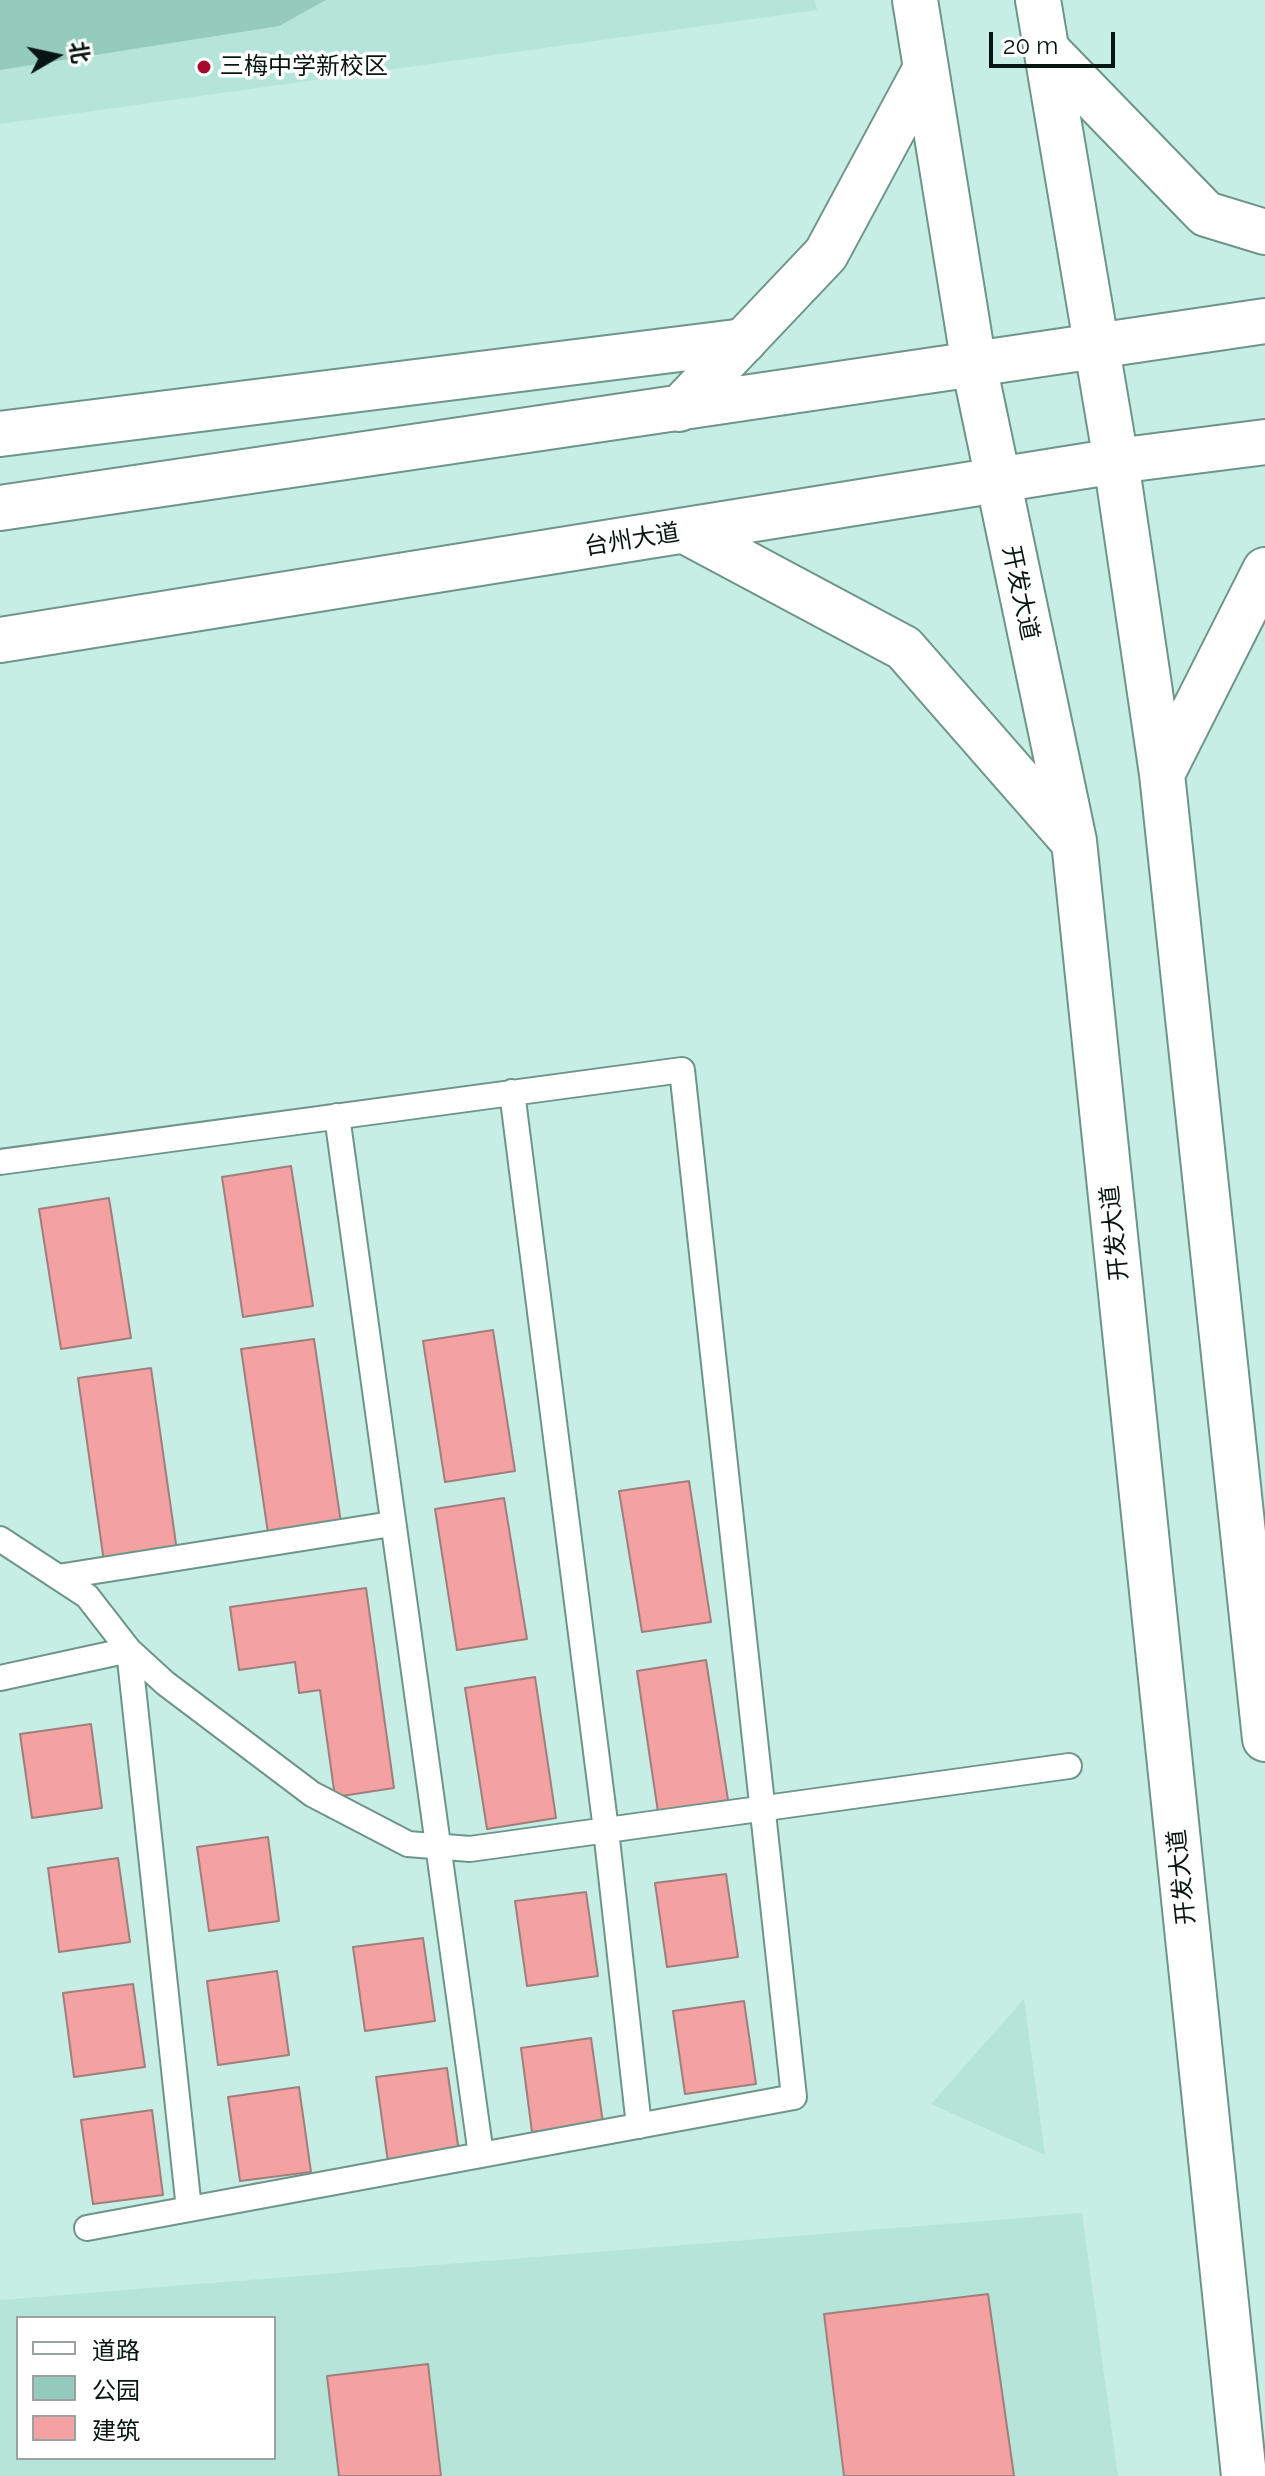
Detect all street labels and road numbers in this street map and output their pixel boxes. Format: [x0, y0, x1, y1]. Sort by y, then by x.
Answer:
street label: 台州大道 [582, 518, 682, 562]
street label: 开发大道 [996, 543, 1044, 643]
street label: 开发大道 [1096, 1184, 1134, 1282]
street label: 开发大道 [1163, 1828, 1201, 1926]

